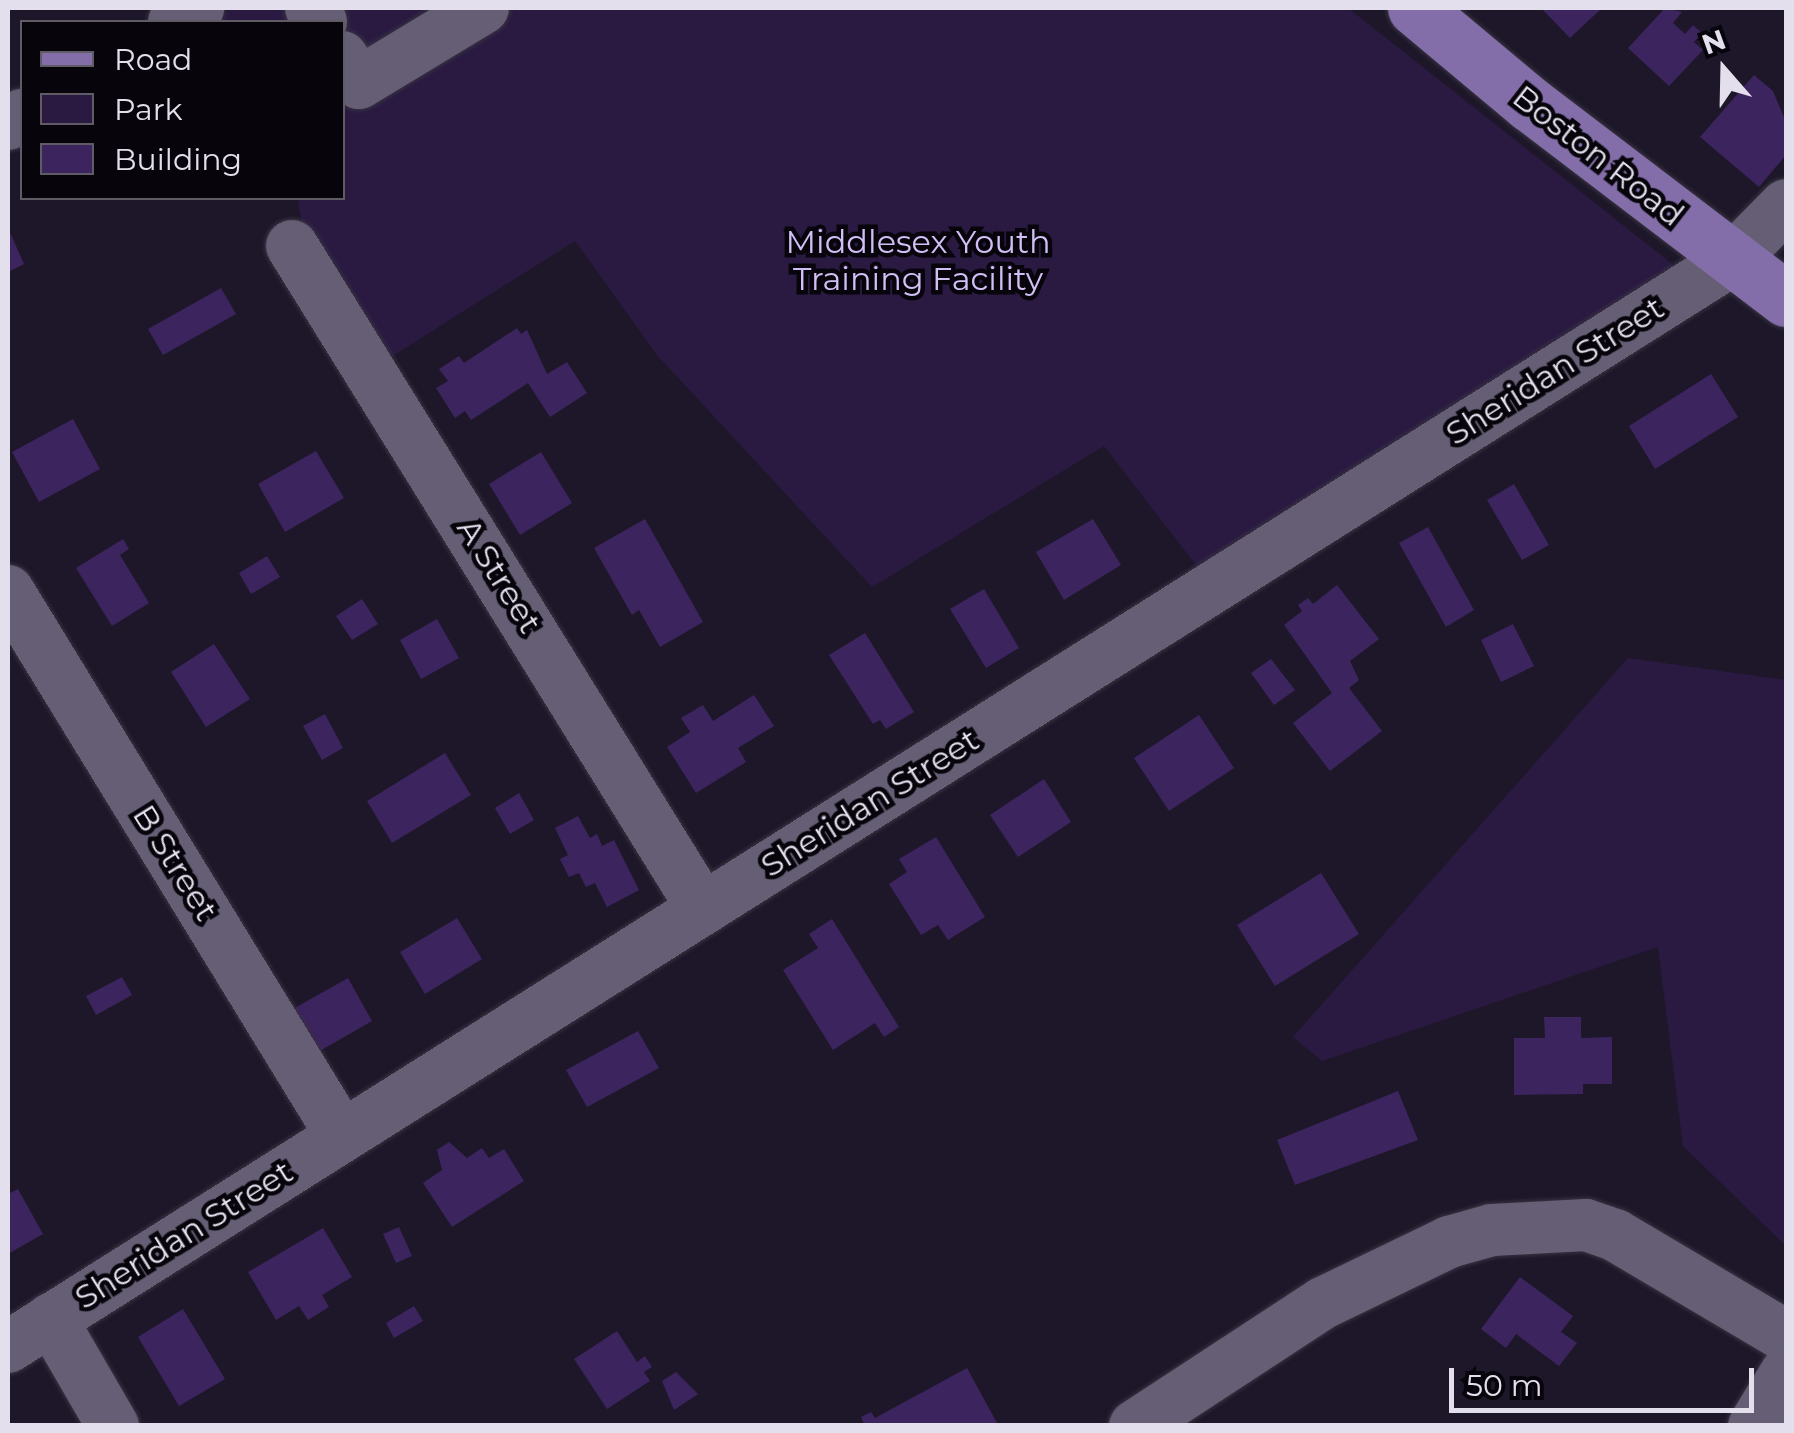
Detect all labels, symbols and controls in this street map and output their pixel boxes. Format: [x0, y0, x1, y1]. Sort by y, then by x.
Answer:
legend [20, 20, 345, 200]
north arrow [1674, 20, 1774, 120]
text: N [1697, 22, 1730, 62]
text: Road [114, 41, 192, 78]
street label: Boston Road [1505, 77, 1691, 235]
text: Park [114, 91, 183, 128]
text: Building [114, 141, 242, 178]
park label: Middlesex Youth Training Facility [785, 224, 1051, 299]
street label: Sheridan Street [1439, 289, 1671, 453]
street label: A Street [449, 512, 549, 640]
street label: Sheridan Street [754, 721, 986, 885]
street label: B Street [124, 798, 226, 928]
street label: Sheridan Street [68, 1153, 300, 1317]
scale bar [1454, 1348, 1759, 1410]
text: 50 m [1466, 1367, 1543, 1404]

